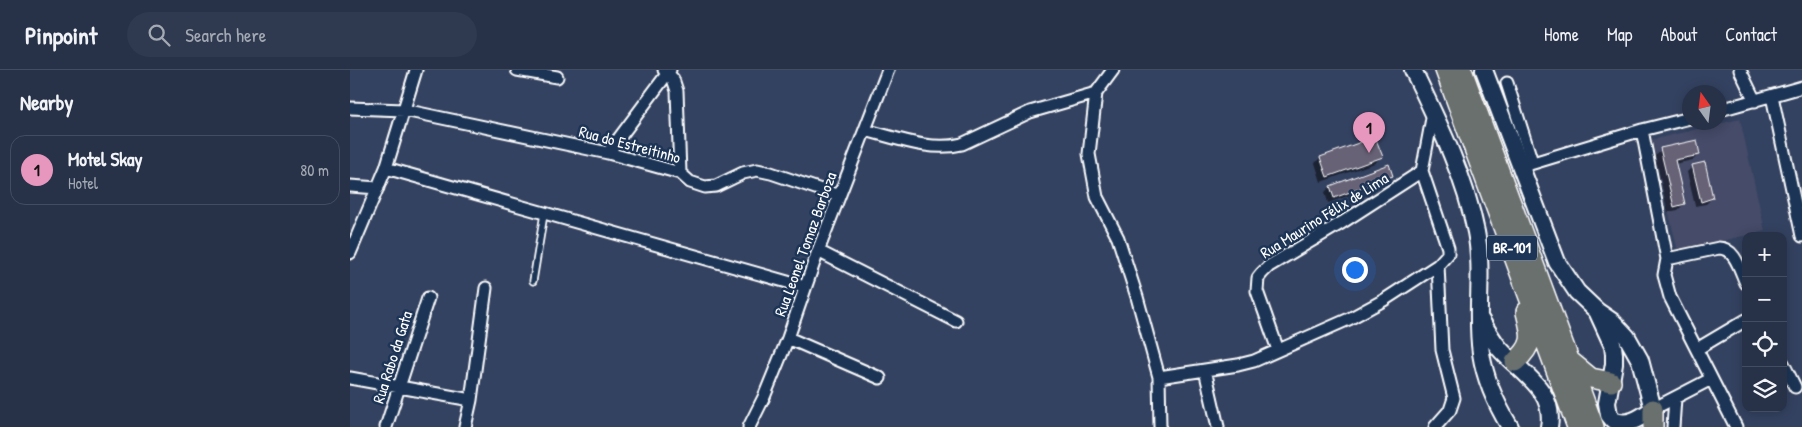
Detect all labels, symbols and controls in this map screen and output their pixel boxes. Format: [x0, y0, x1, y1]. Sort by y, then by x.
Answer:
search box [127, 12, 477, 57]
text: Pinpoint [25, 19, 97, 51]
icon: search [145, 21, 173, 49]
text: Search here [185, 22, 266, 48]
text: Home [1544, 22, 1579, 47]
text: Map [1607, 22, 1632, 47]
text: About [1660, 22, 1697, 47]
text: Contact [1725, 22, 1777, 47]
north arrow [1682, 85, 1727, 130]
text: Nearby [20, 88, 73, 117]
pin: 1 [1353, 112, 1385, 153]
street label: Rua do Estreitinho [577, 120, 684, 168]
text: Motel Skay [68, 146, 143, 172]
text: 1 [34, 159, 40, 181]
text: 80 m [300, 159, 329, 181]
street label: Rua Maurino Félix de Lima [1256, 167, 1392, 263]
street label: Rua Leonel Tomaz Barboza [769, 169, 841, 319]
text: Hotel [68, 172, 98, 194]
map controls [1742, 232, 1787, 412]
button: + [1742, 232, 1787, 277]
road number: BR-101 [1487, 236, 1537, 260]
your location [1342, 257, 1368, 283]
button: − [1742, 277, 1787, 322]
street label: Rua Rabo da Gata [367, 308, 417, 406]
button: locate [1742, 322, 1787, 367]
button: layers [1742, 367, 1787, 412]

